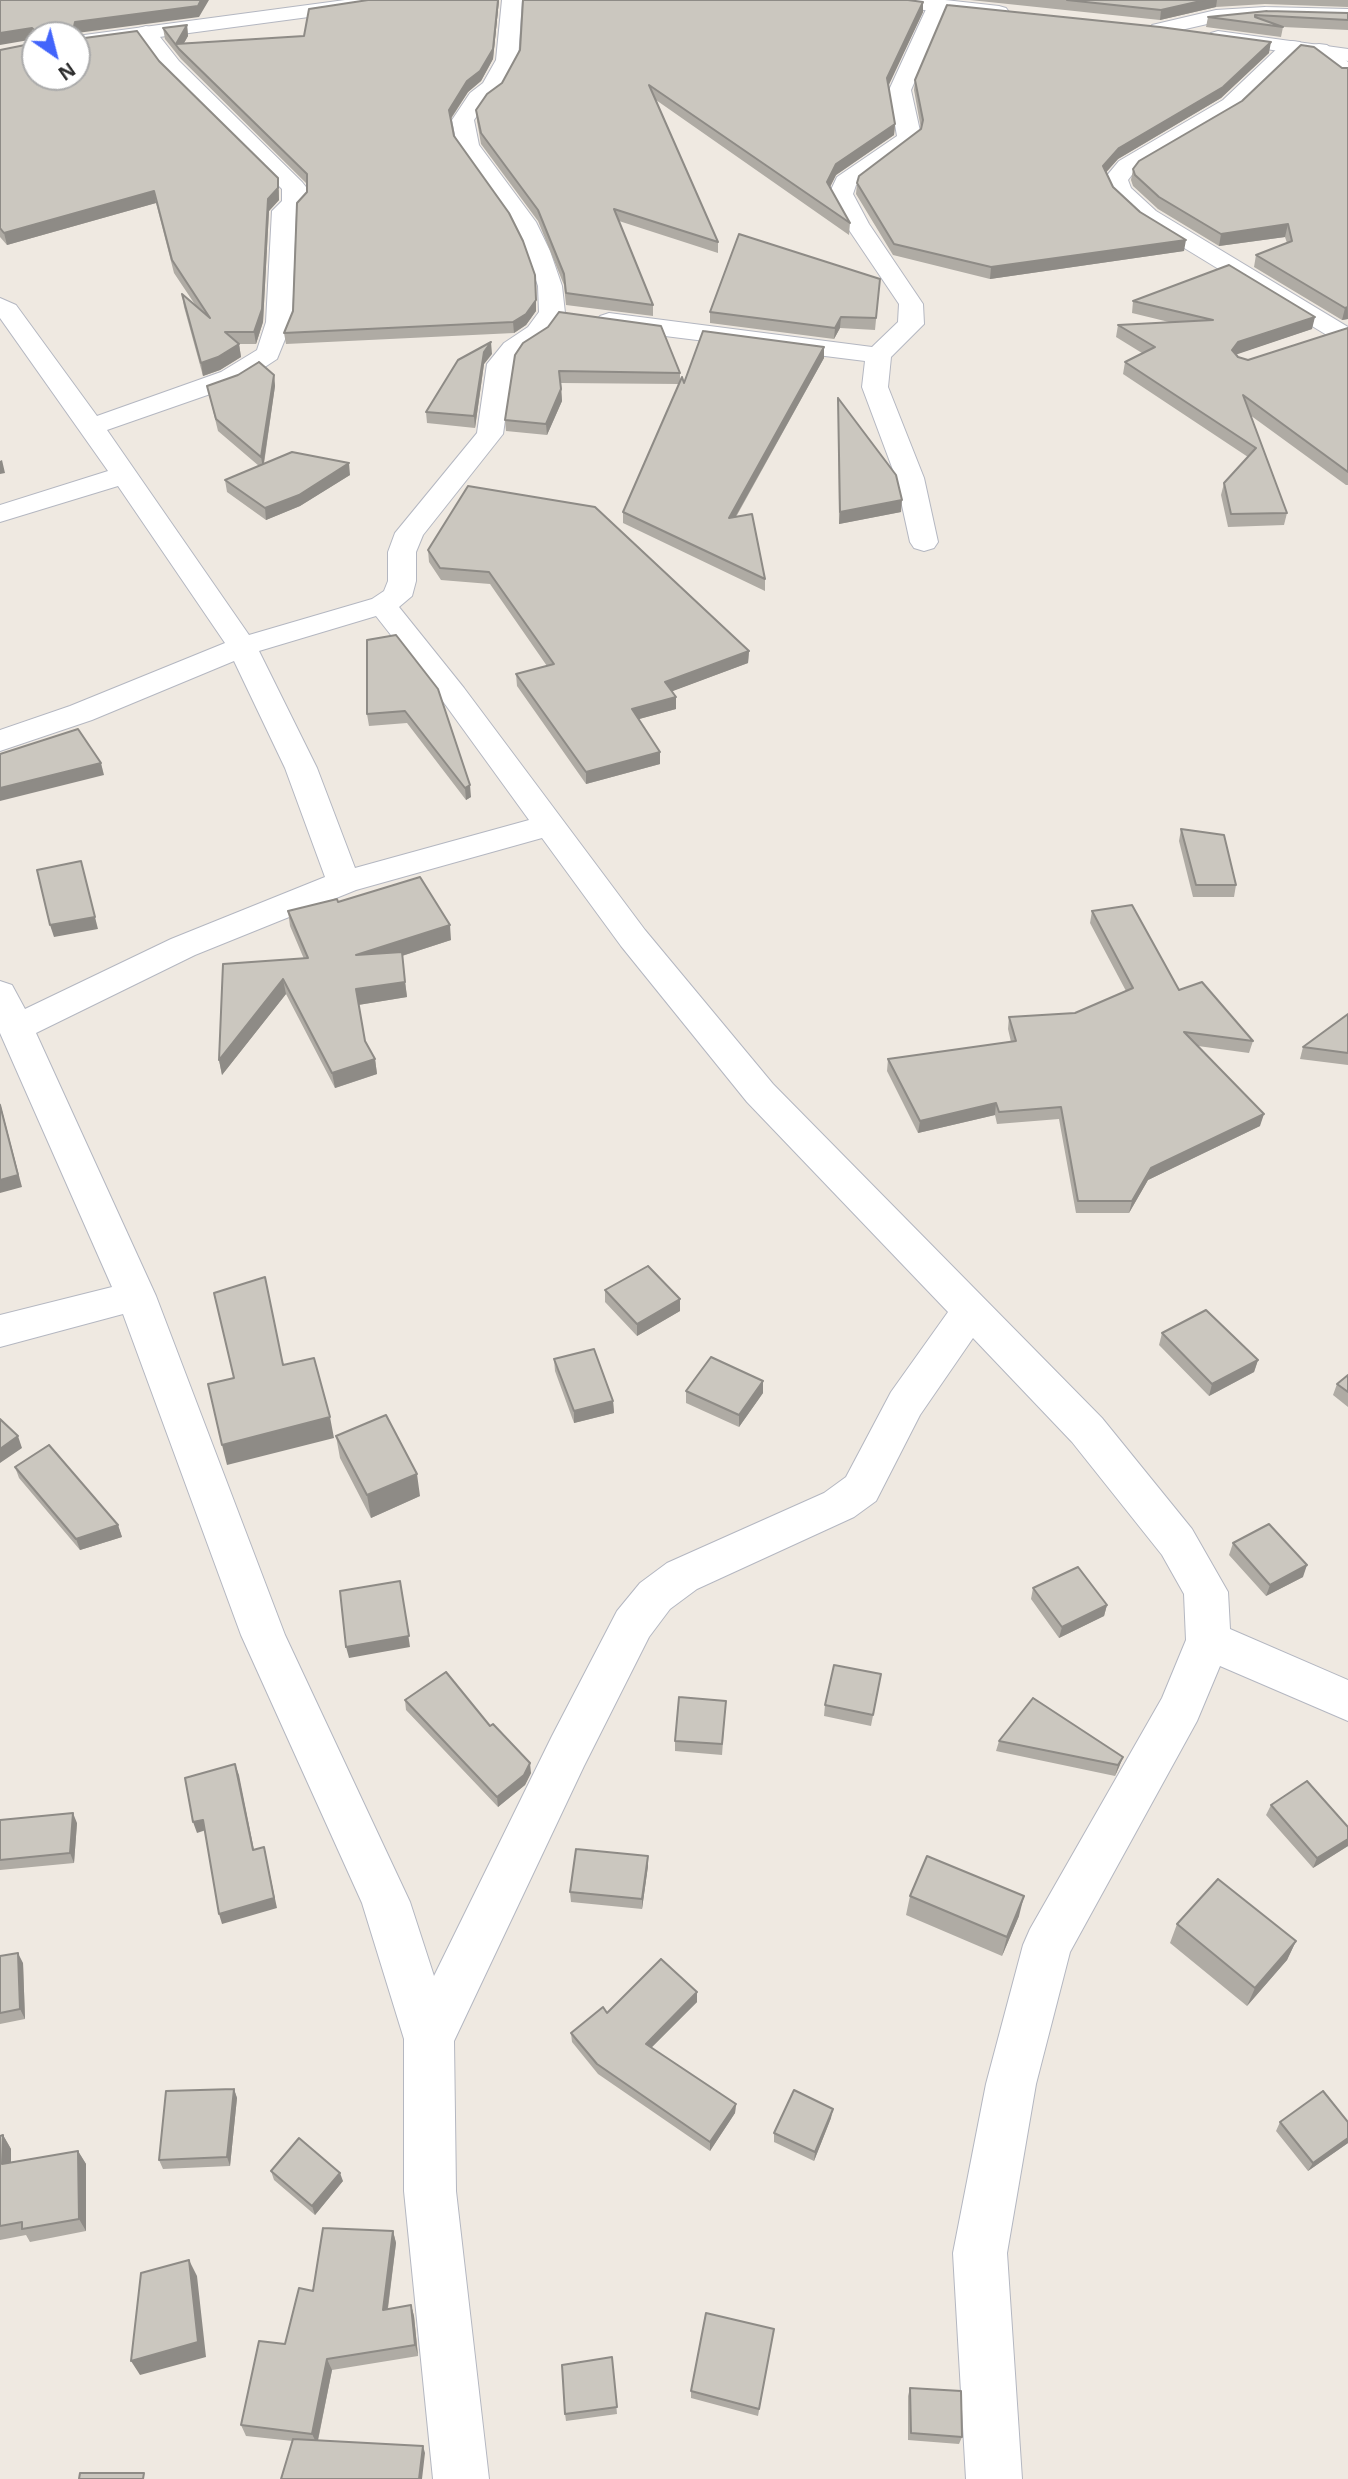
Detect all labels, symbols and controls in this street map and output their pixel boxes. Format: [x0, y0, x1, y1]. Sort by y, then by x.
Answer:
north arrow [21, 21, 91, 91]
text: N [53, 56, 81, 87]

